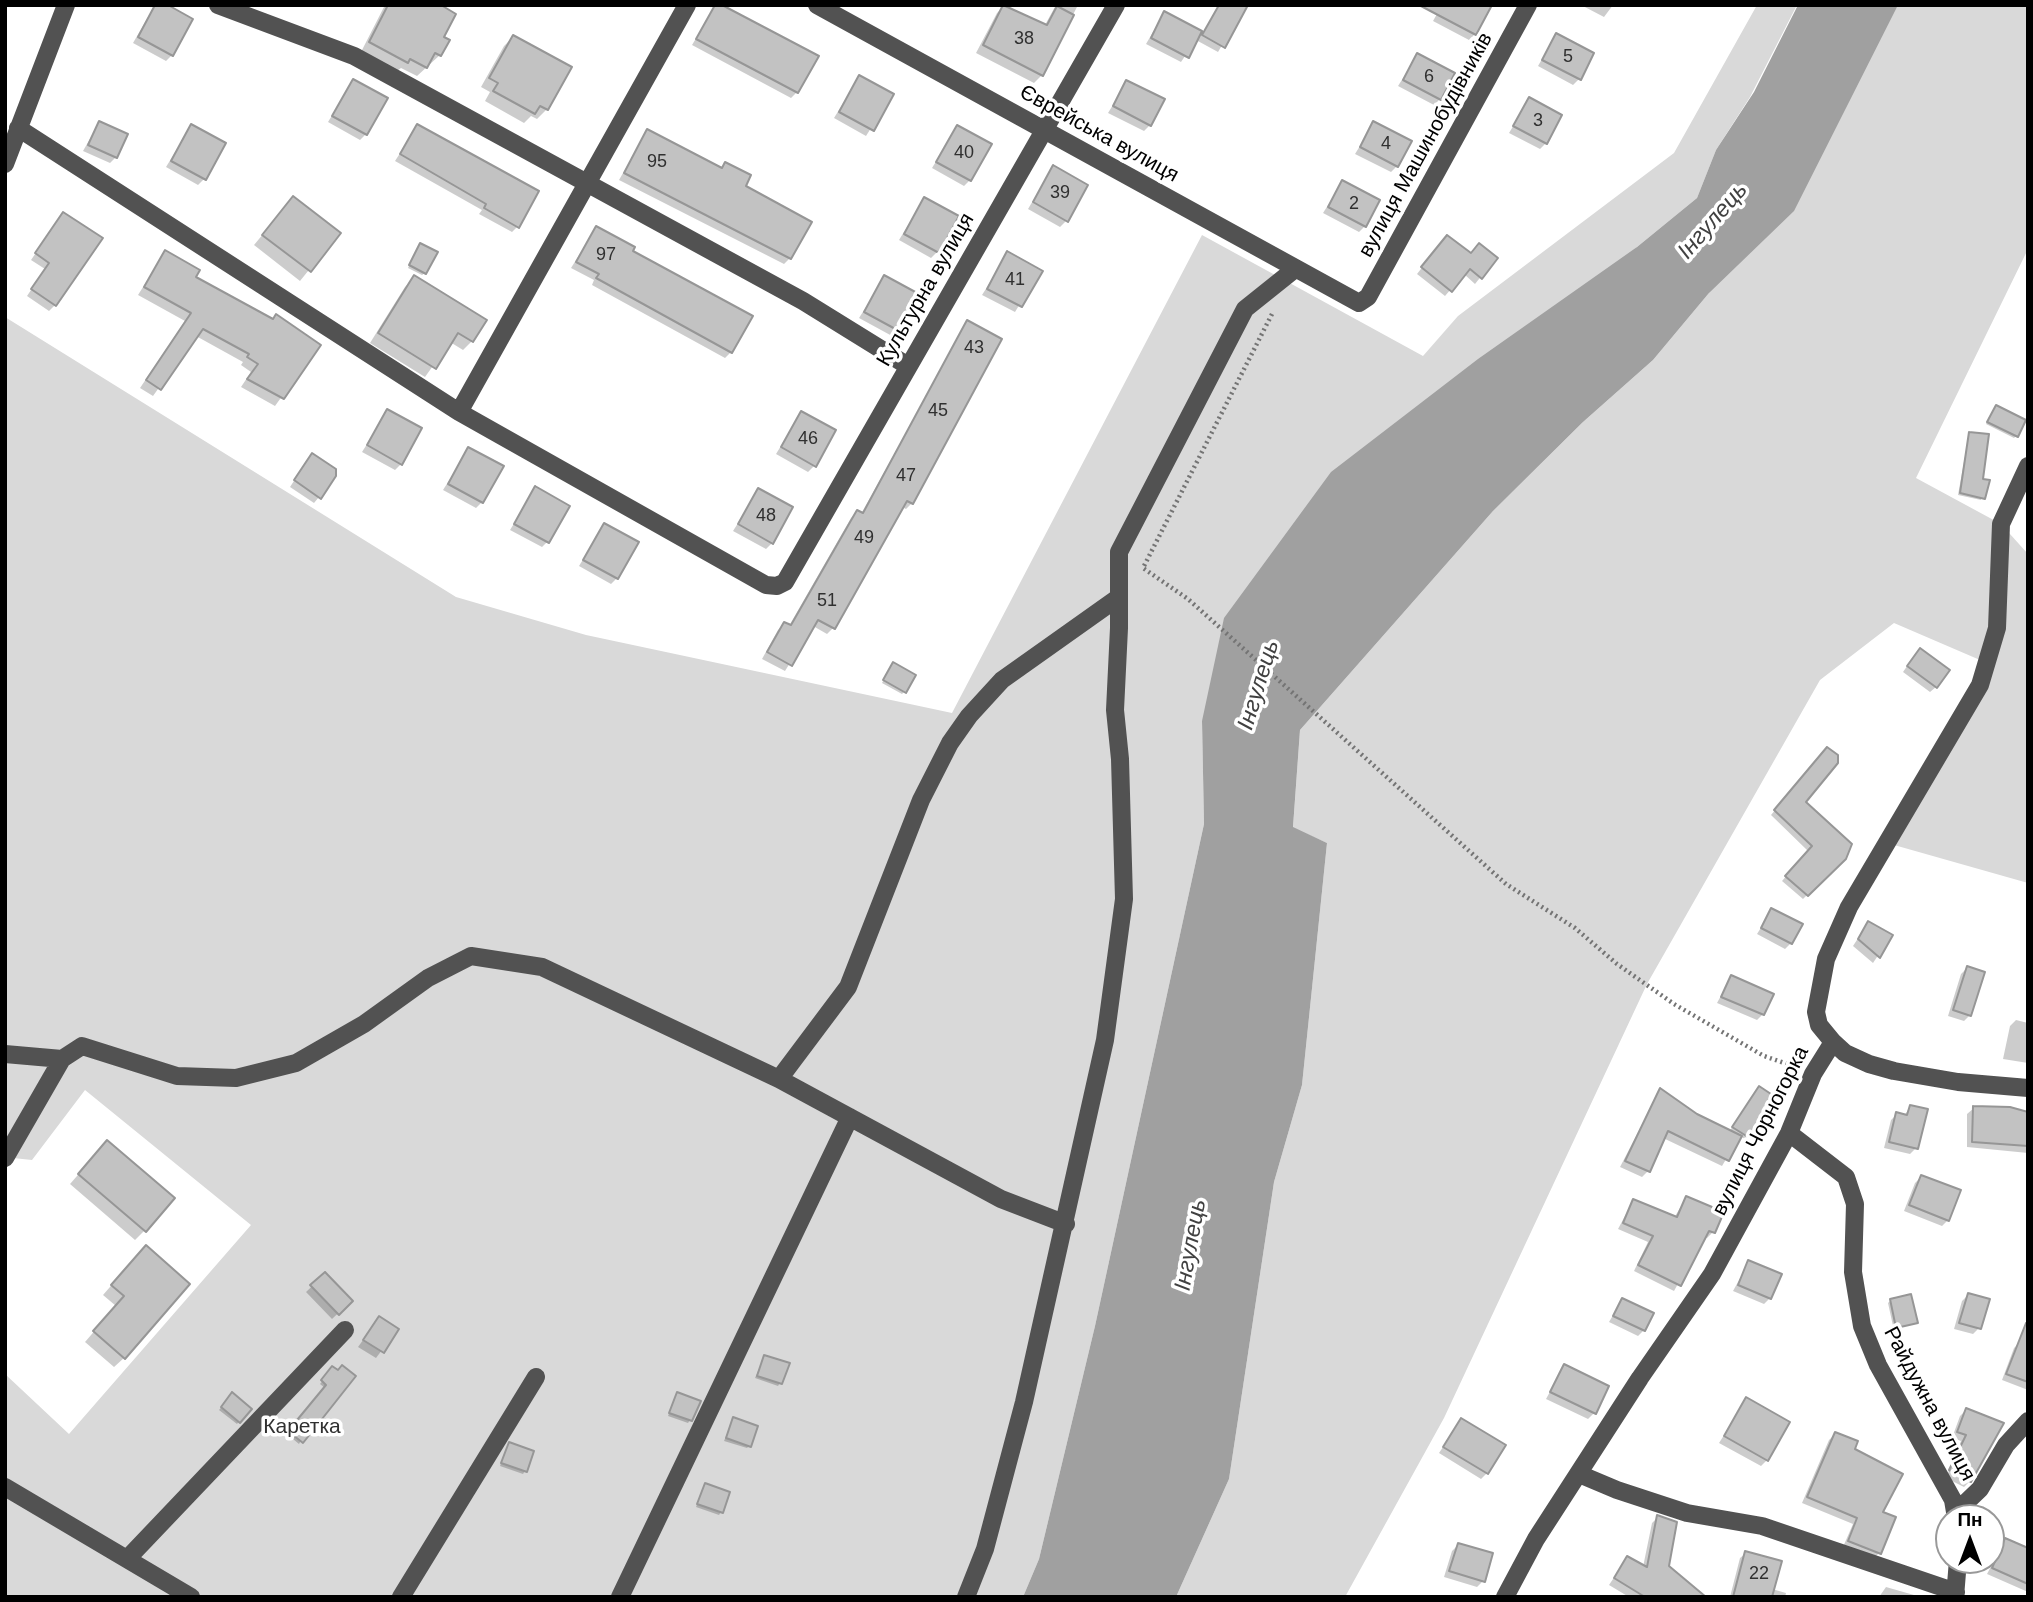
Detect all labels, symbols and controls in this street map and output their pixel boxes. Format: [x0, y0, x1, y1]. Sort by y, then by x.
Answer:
house number: 38 [1014, 28, 1034, 50]
street label: вулиця Машинобудівників [1354, 28, 1498, 262]
house number: 5 [1563, 46, 1573, 68]
house number: 6 [1424, 66, 1434, 88]
street label: Єврейська вулиця [1015, 80, 1183, 188]
house number: 3 [1533, 110, 1543, 132]
house number: 4 [1381, 133, 1391, 155]
house number: 40 [954, 142, 974, 164]
house number: 95 [647, 151, 667, 173]
water label: Інгулець [1672, 177, 1754, 265]
house number: 39 [1050, 182, 1070, 204]
house number: 2 [1349, 193, 1359, 215]
street label: Культурна вулиця [872, 209, 980, 371]
house number: 97 [596, 244, 616, 266]
house number: 41 [1005, 269, 1025, 291]
house number: 43 [964, 337, 984, 359]
house number: 45 [928, 400, 948, 422]
house number: 46 [798, 428, 818, 450]
house number: 47 [896, 465, 916, 487]
house number: 48 [756, 505, 776, 527]
house number: 49 [854, 527, 874, 549]
house number: 51 [817, 590, 837, 612]
water label: Інгулець [1232, 637, 1286, 733]
street label: вулиця Чорногорка [1707, 1042, 1815, 1220]
water label: Інгулець [1169, 1197, 1213, 1293]
street label: Райдужна вулиця [1878, 1323, 1980, 1485]
park label: Каретка [263, 1414, 341, 1440]
north arrow [1935, 1504, 2005, 1574]
text: Пн [1957, 1509, 1983, 1530]
house number: 22 [1749, 1563, 1769, 1585]

